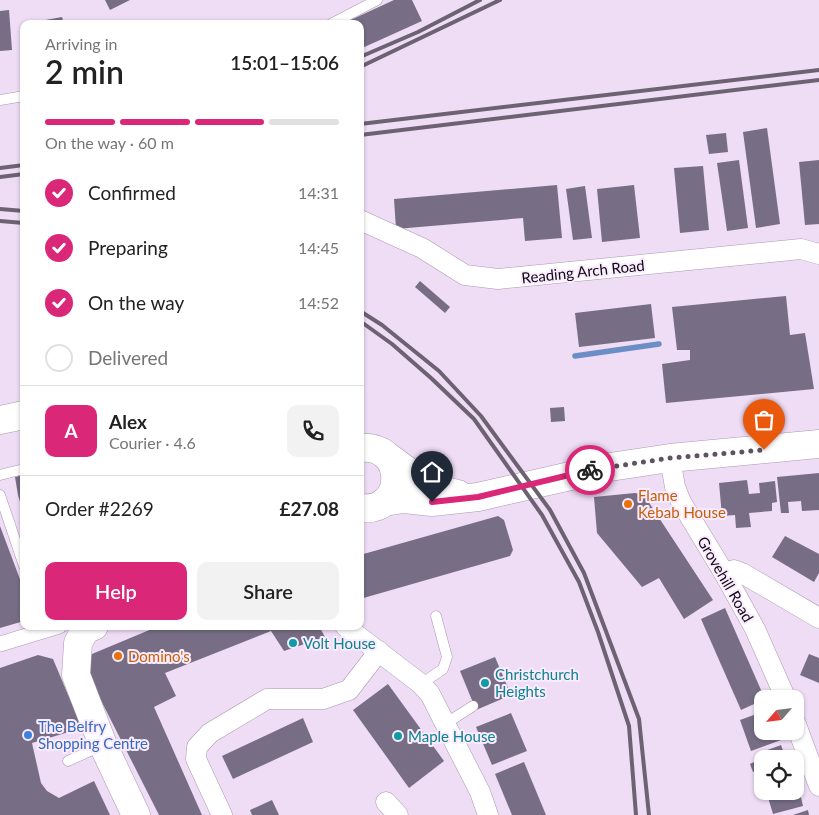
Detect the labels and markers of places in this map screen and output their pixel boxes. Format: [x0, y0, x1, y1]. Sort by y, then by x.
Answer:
pin [743, 399, 785, 450]
pin [411, 451, 453, 502]
place label: Flame Kebab House [638, 486, 726, 521]
marker: Flame Kebab House [622, 498, 634, 510]
place label: Volt House [303, 634, 376, 652]
marker: Volt House [287, 637, 299, 649]
place label: Domino's [128, 647, 190, 665]
marker: Domino's [112, 650, 124, 662]
place label: Christchurch Heights [495, 665, 579, 700]
marker: Christchurch Heights [479, 677, 491, 689]
place label: The Belfry Shopping Centre [38, 717, 148, 752]
place label: Maple House [408, 727, 495, 745]
marker: The Belfry Shopping Centre [22, 729, 34, 741]
marker: Maple House [392, 730, 404, 742]

